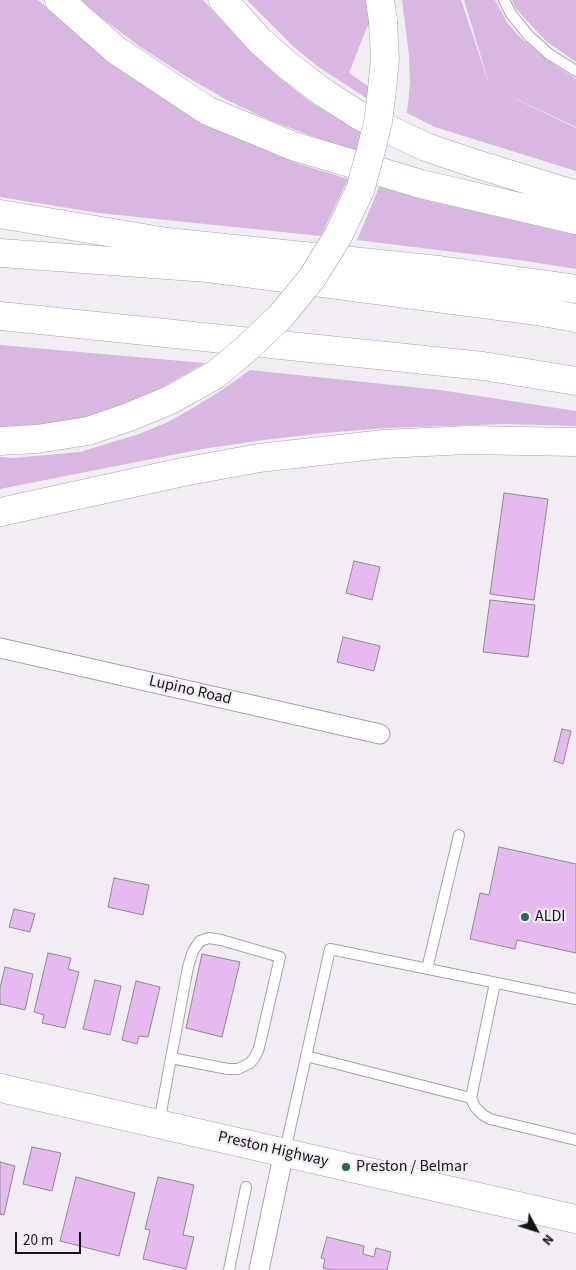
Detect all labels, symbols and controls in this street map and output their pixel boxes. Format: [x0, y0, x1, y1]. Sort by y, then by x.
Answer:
street label: Lupino Road [147, 672, 233, 710]
place label: ALDI [535, 907, 566, 927]
marker: ALDI [519, 911, 531, 923]
street label: Preston Highway [216, 1128, 330, 1172]
place label: Preston / Belmar [356, 1157, 468, 1177]
marker: Preston / Belmar [340, 1161, 352, 1173]
north arrow [511, 1205, 561, 1255]
scale bar [18, 1222, 84, 1254]
text: 20 m [23, 1230, 53, 1251]
text: N [537, 1230, 558, 1250]

